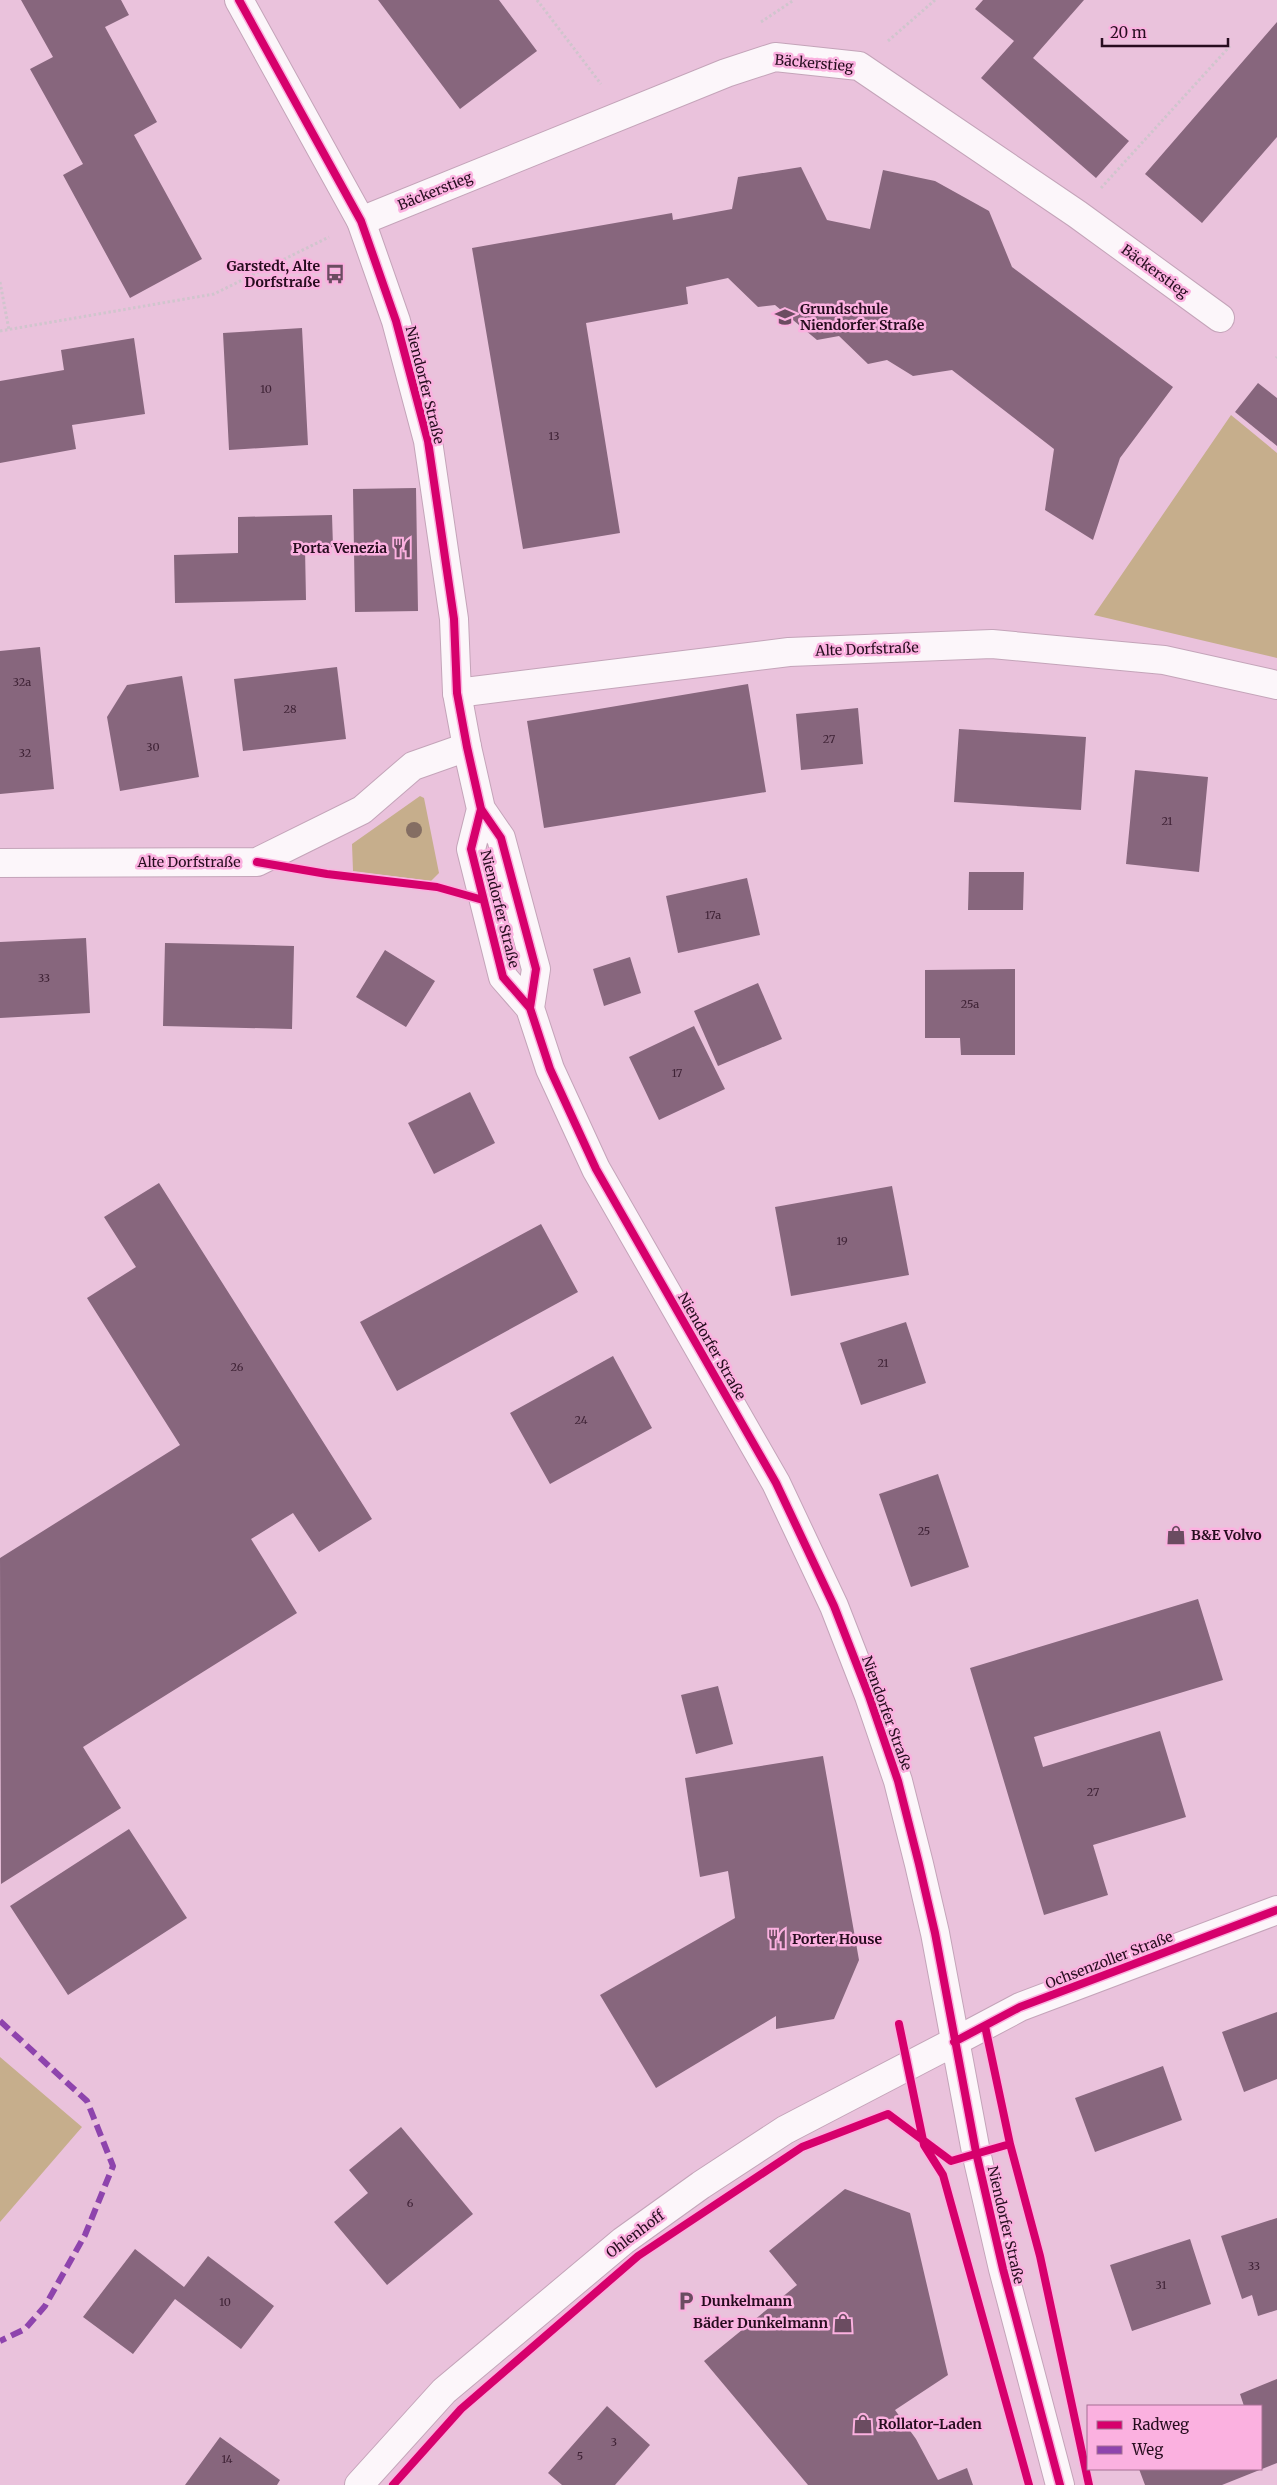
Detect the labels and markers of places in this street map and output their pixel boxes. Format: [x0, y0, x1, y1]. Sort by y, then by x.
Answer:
place label: Garstedt, Alte Dorfstraße [227, 257, 320, 291]
bus stop icon: Garstedt, Alte Dorfstraße [324, 263, 346, 285]
place label: Grundschule Niendorfer Straße [800, 300, 925, 334]
school or university icon: Grundschule Niendorfer Straße [774, 306, 796, 328]
restaurant icon: Porta Venezia [391, 537, 413, 559]
place label: Porta Venezia [292, 539, 387, 557]
shop icon: B&E Volvo [1165, 1524, 1187, 1546]
place label: B&E Volvo [1191, 1526, 1262, 1544]
restaurant icon: Porter House [766, 1928, 788, 1950]
place label: Porter House [792, 1930, 882, 1948]
parking icon: Dunkelmann [675, 2290, 697, 2312]
place label: Dunkelmann [701, 2292, 792, 2310]
shop icon: Bäder Dunkelmann [832, 2312, 854, 2334]
place label: Bäder Dunkelmann [693, 2314, 828, 2332]
shop icon: Rollator-Laden [852, 2413, 874, 2435]
place label: Rollator-Laden [878, 2415, 982, 2433]

